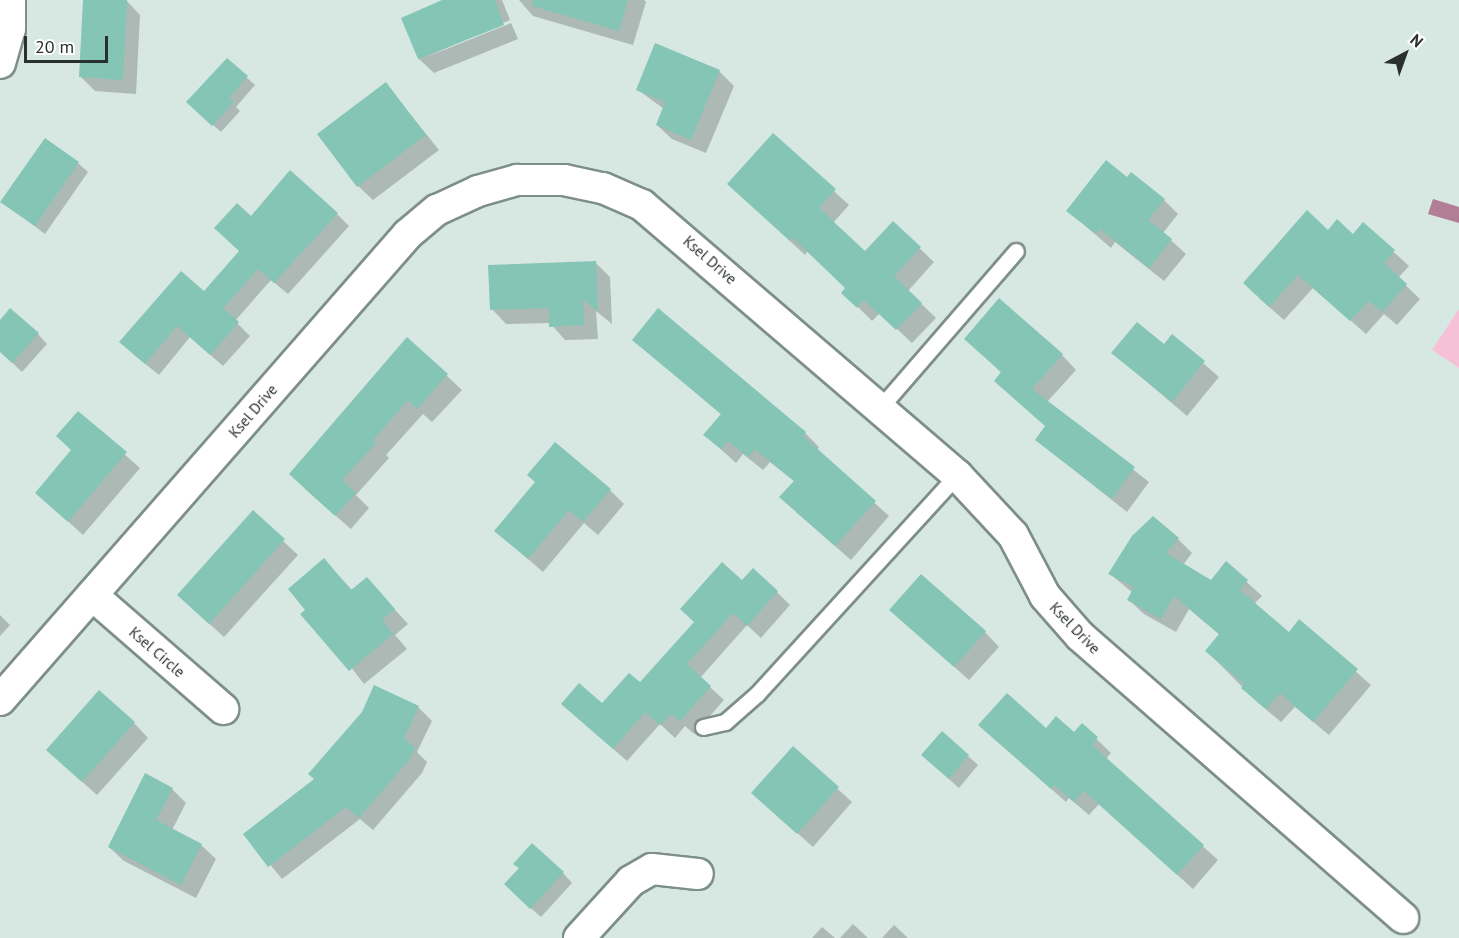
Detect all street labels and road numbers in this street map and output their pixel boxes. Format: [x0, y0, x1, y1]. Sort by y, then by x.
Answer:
street label: Ksel Drive [680, 232, 740, 288]
street label: Ksel Drive [225, 381, 281, 441]
street label: Ksel Drive [1046, 598, 1104, 658]
street label: Ksel Circle [126, 623, 188, 681]

